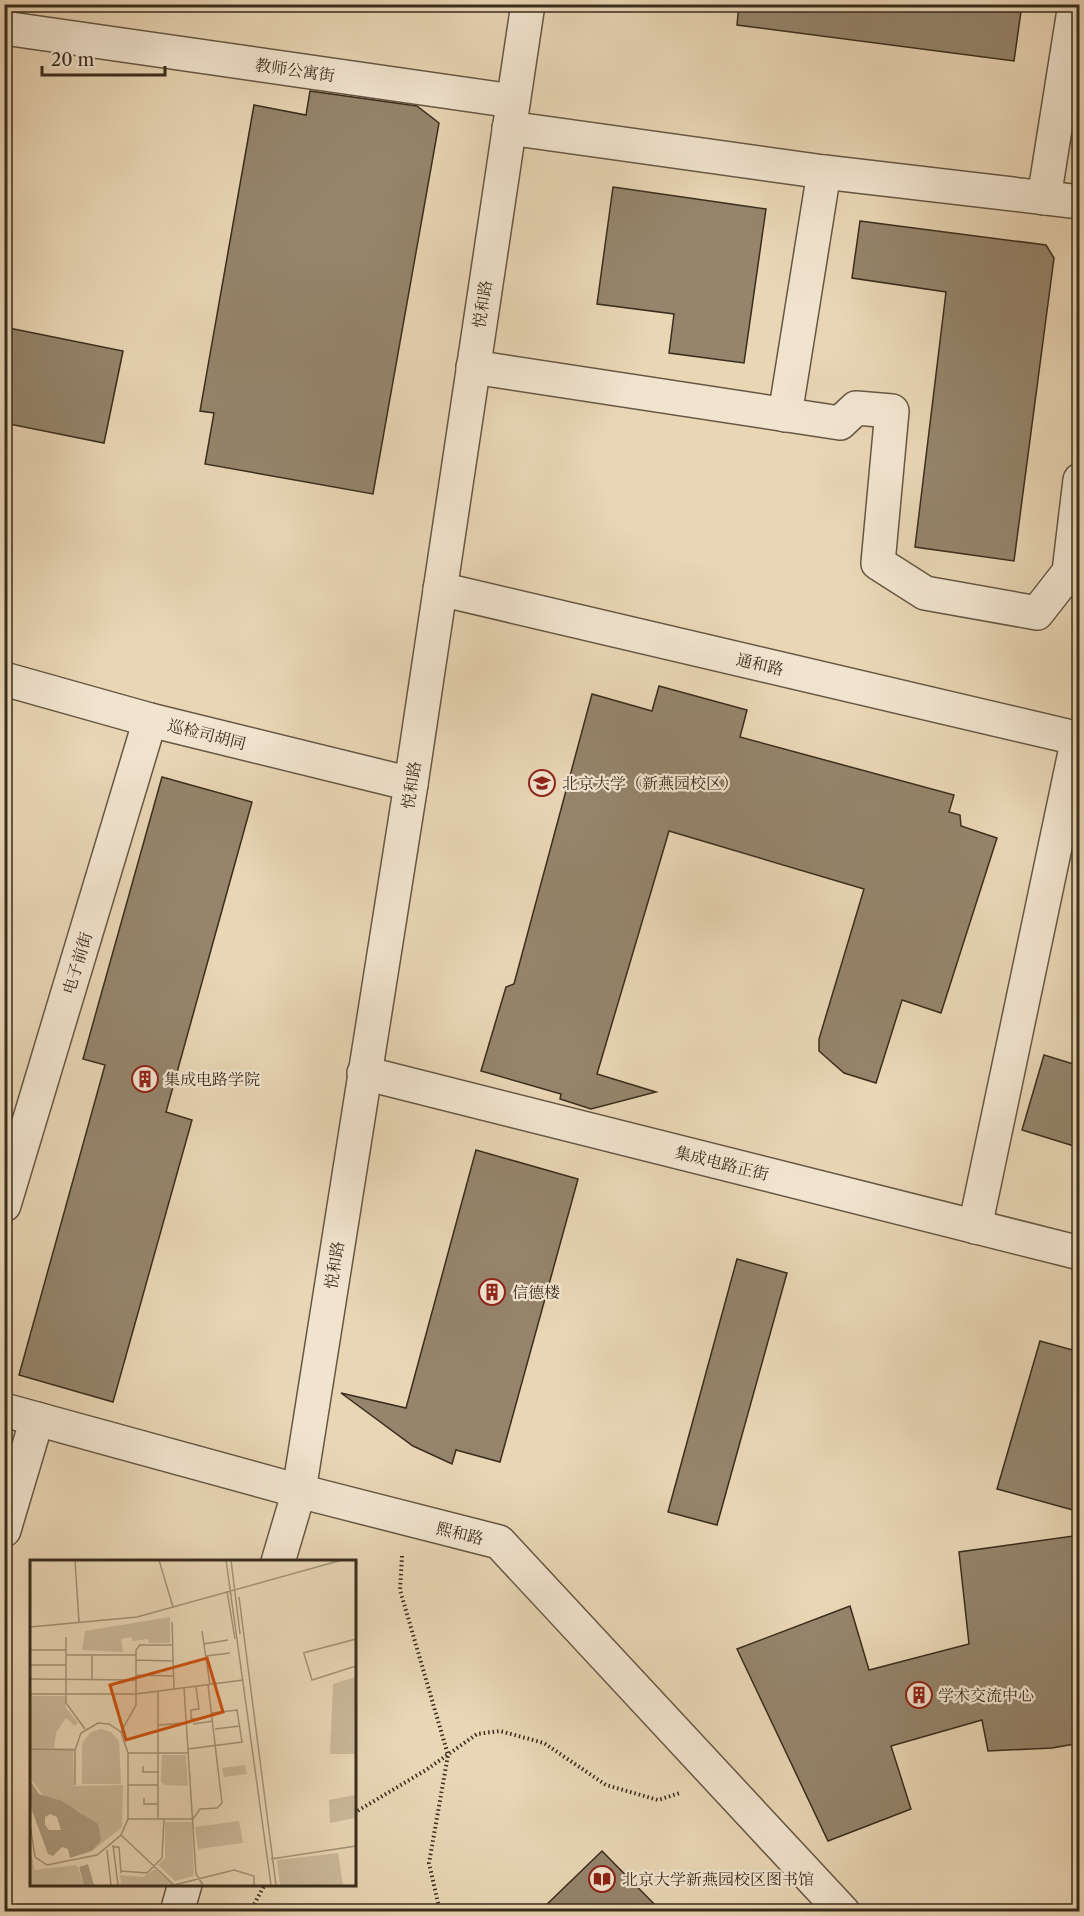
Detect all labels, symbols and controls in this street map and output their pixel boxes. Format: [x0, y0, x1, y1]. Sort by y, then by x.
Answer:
scale bar [42, 39, 165, 77]
text: 20 m [51, 49, 95, 71]
street label: 教师公寓街 [254, 55, 336, 85]
street label: 悦和路 [468, 279, 496, 329]
street label: 通和路 [734, 649, 786, 679]
street label: 巡检司胡同 [166, 715, 248, 753]
street label: 悦和路 [397, 760, 425, 810]
school or university icon: 北京大学（新燕园校区） [527, 768, 557, 798]
place label: 北京大学（新燕园校区） [562, 773, 738, 793]
street label: 电子前街 [58, 929, 96, 997]
building icon: 集成电路学院 [130, 1064, 160, 1094]
place label: 集成电路学院 [164, 1069, 260, 1089]
street label: 集成电路正街 [673, 1142, 771, 1184]
street label: 悦和路 [320, 1240, 348, 1290]
building icon: 信德楼 [477, 1277, 507, 1307]
place label: 信德楼 [512, 1282, 560, 1302]
street label: 熙和路 [434, 1517, 486, 1549]
inset map [30, 1560, 356, 1886]
building icon: 学术交流中心 [904, 1680, 934, 1710]
place label: 学术交流中心 [938, 1685, 1034, 1705]
library icon: 北京大学新燕园校区图书馆 [587, 1864, 617, 1894]
place label: 北京大学新燕园校区图书馆 [622, 1869, 814, 1889]

